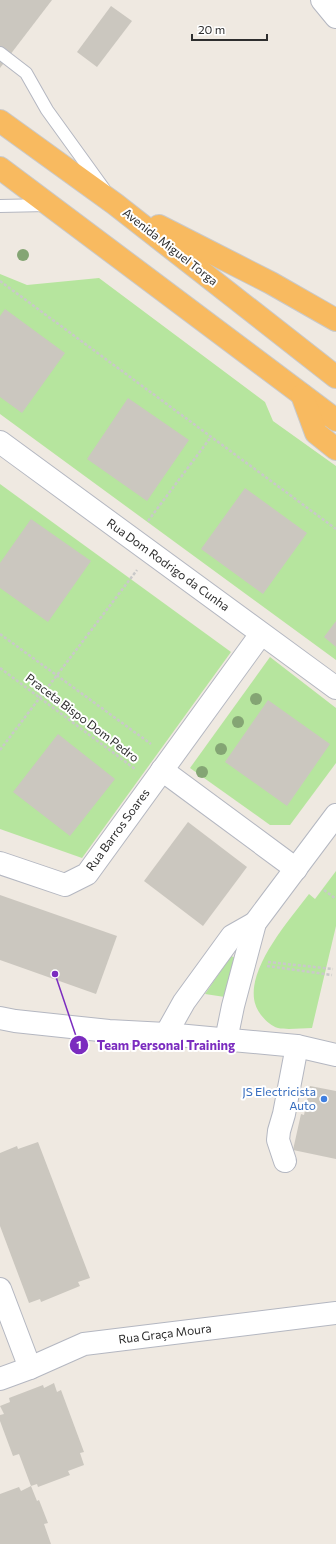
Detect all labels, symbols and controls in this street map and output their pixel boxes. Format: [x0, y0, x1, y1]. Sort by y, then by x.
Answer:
scale bar [192, 16, 267, 42]
text: 20 m [198, 22, 225, 36]
street label: Avenida Miguel Torga [120, 205, 221, 288]
street label: Rua Dom Rodrigo da Cunha [105, 515, 233, 613]
street label: Praceta Bispo Dom Pedro [23, 670, 142, 764]
street label: Rua Barros Soares [83, 786, 152, 873]
callout: Team Personal Training [69, 1033, 243, 1058]
text: 1 [76, 1037, 82, 1051]
text: Team Personal Training [97, 1037, 235, 1053]
place label: JS Electricista Auto [242, 1084, 316, 1112]
marker: JS Electricista Auto [319, 1094, 329, 1104]
street label: Rua Graça Moura [117, 1320, 212, 1346]

